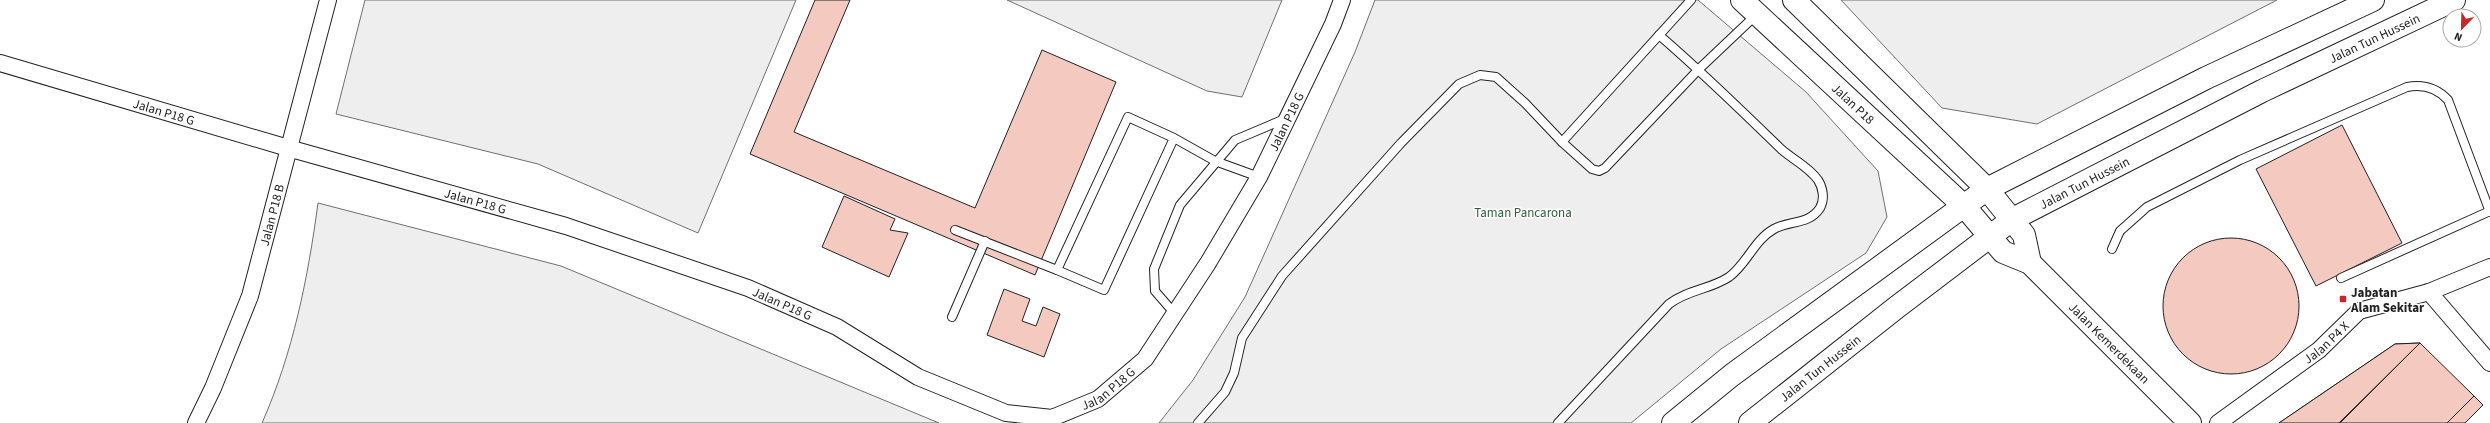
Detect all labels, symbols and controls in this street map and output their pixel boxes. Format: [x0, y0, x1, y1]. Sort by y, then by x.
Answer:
north arrow [2442, 8, 2482, 48]
street label: Jalan Tun Hussein [2326, 9, 2423, 68]
text: N [2452, 28, 2465, 45]
street label: Jalan P18 [1827, 80, 1878, 129]
street label: Jalan P18 G [1265, 89, 1309, 154]
street label: Jalan P18 G [131, 95, 197, 130]
street label: Jalan Tun Hussein [2037, 153, 2133, 214]
street label: Jalan P18 B [256, 182, 289, 248]
street label: Jalan P18 G [442, 184, 508, 219]
park label: Taman Pancarona [1474, 204, 1572, 222]
street label: Jalan P18 G [750, 283, 815, 325]
place label: Jabatan Alam Sekitar [2350, 284, 2425, 317]
marker: Jabatan Alam Sekitar [2338, 294, 2348, 304]
street label: Jalan Kemerdekaan [2064, 299, 2154, 388]
street label: Jalan P4 X [2300, 317, 2354, 368]
street label: Jalan Tun Hussein [1776, 331, 1865, 406]
street label: Jalan P18 G [1079, 363, 1139, 415]

